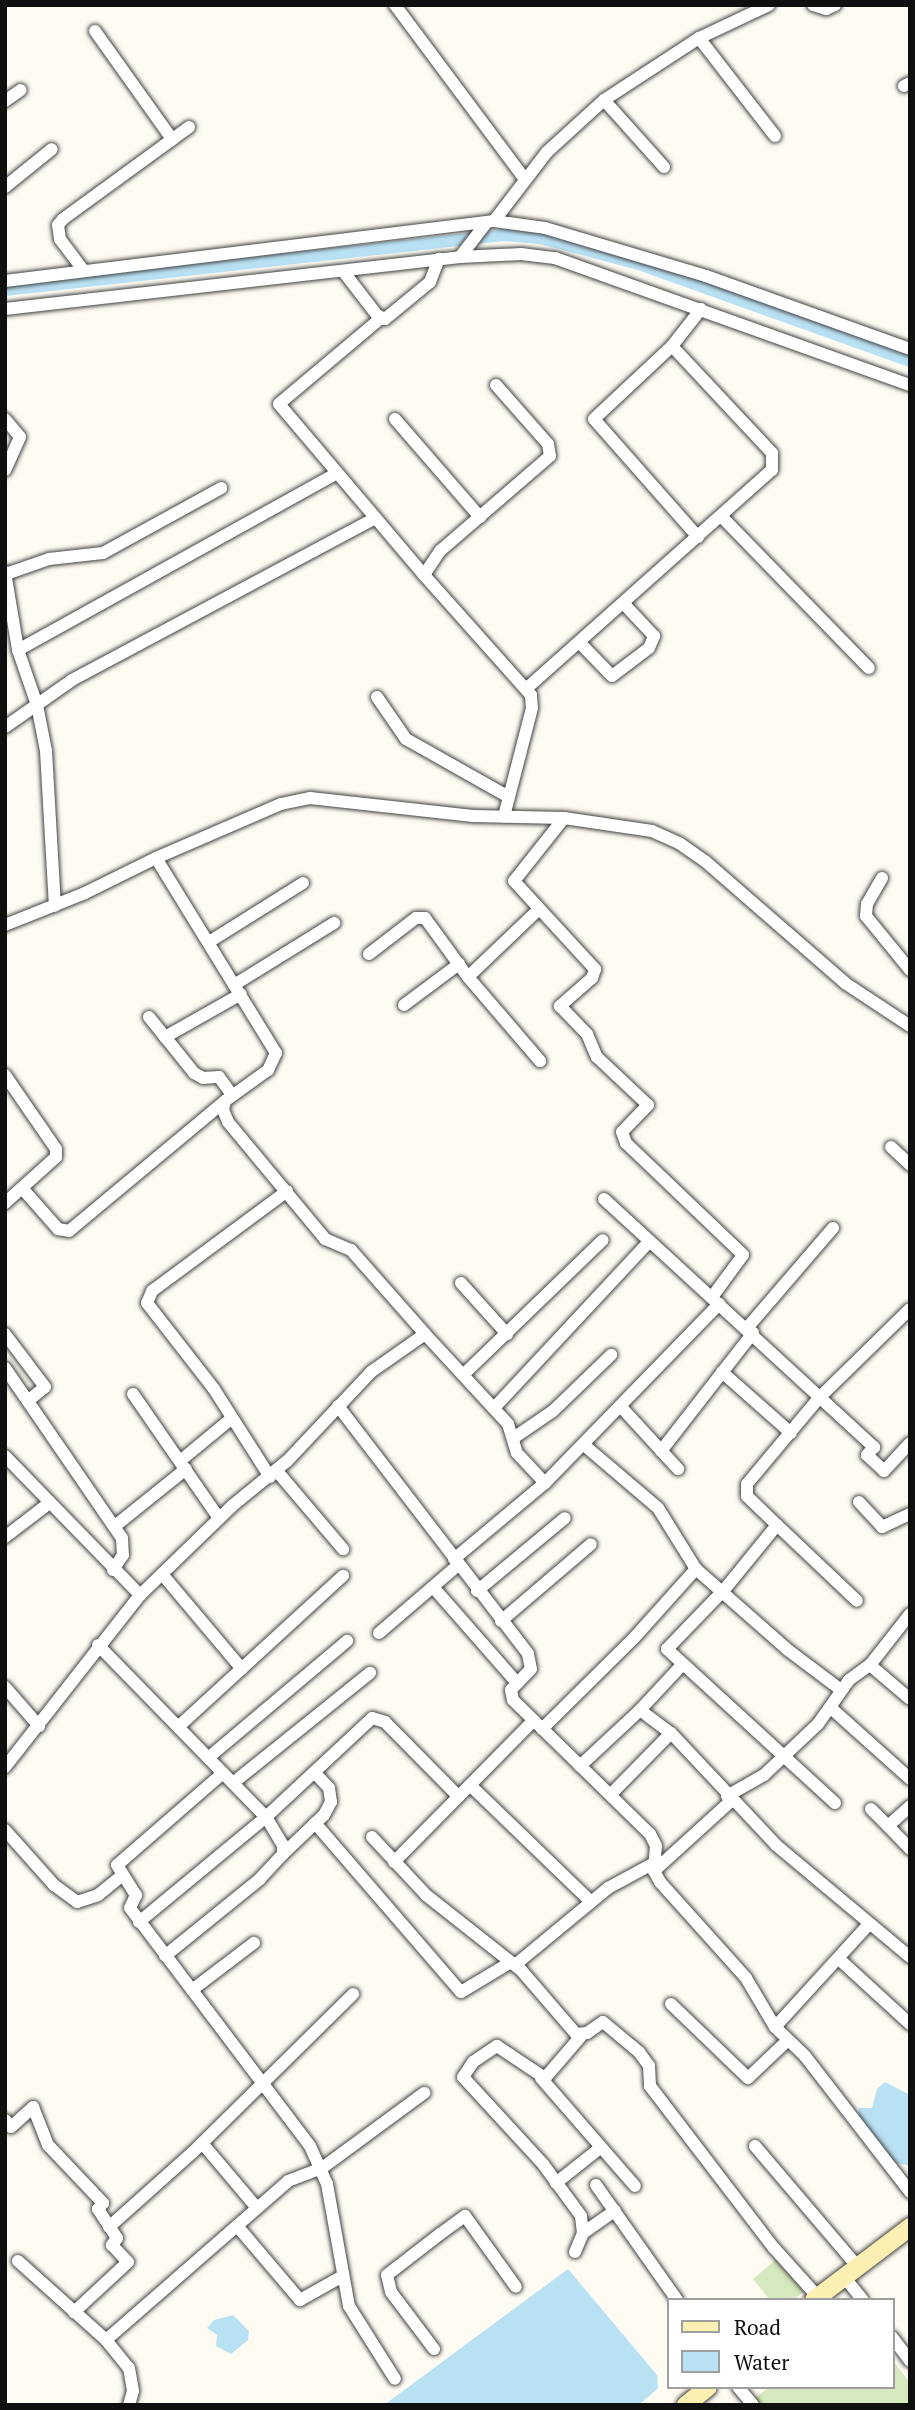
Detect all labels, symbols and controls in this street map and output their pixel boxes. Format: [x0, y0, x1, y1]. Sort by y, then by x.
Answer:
legend [666, 2298, 894, 2389]
text: Road [734, 2313, 781, 2341]
text: Water [734, 2348, 789, 2376]

